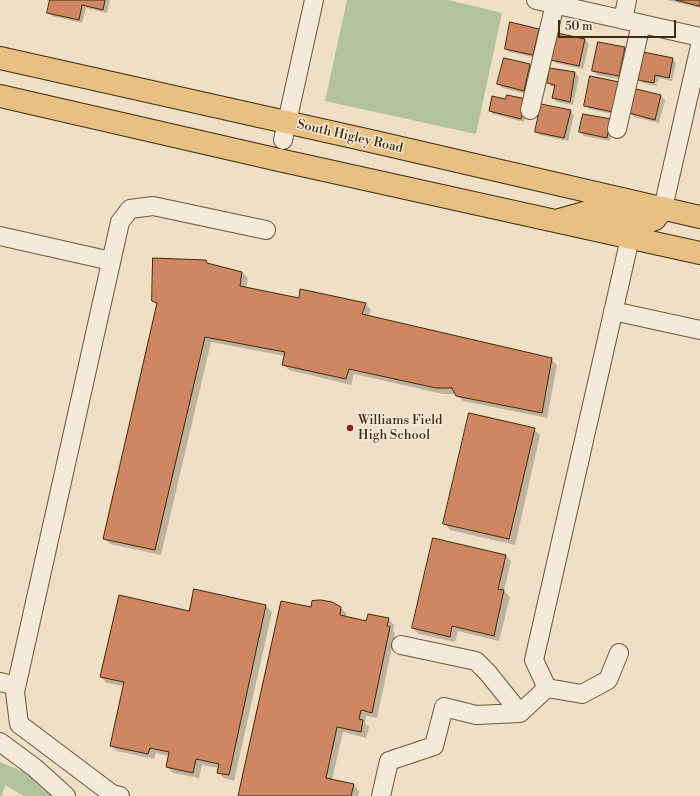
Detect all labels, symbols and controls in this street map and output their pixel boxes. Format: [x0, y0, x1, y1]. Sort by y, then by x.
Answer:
scale bar [560, 12, 678, 38]
text: 50 m [565, 19, 593, 34]
street label: South Higley Road [295, 117, 405, 157]
place label: Williams Field High School [358, 413, 442, 444]
marker: Williams Field High School [345, 423, 355, 433]

